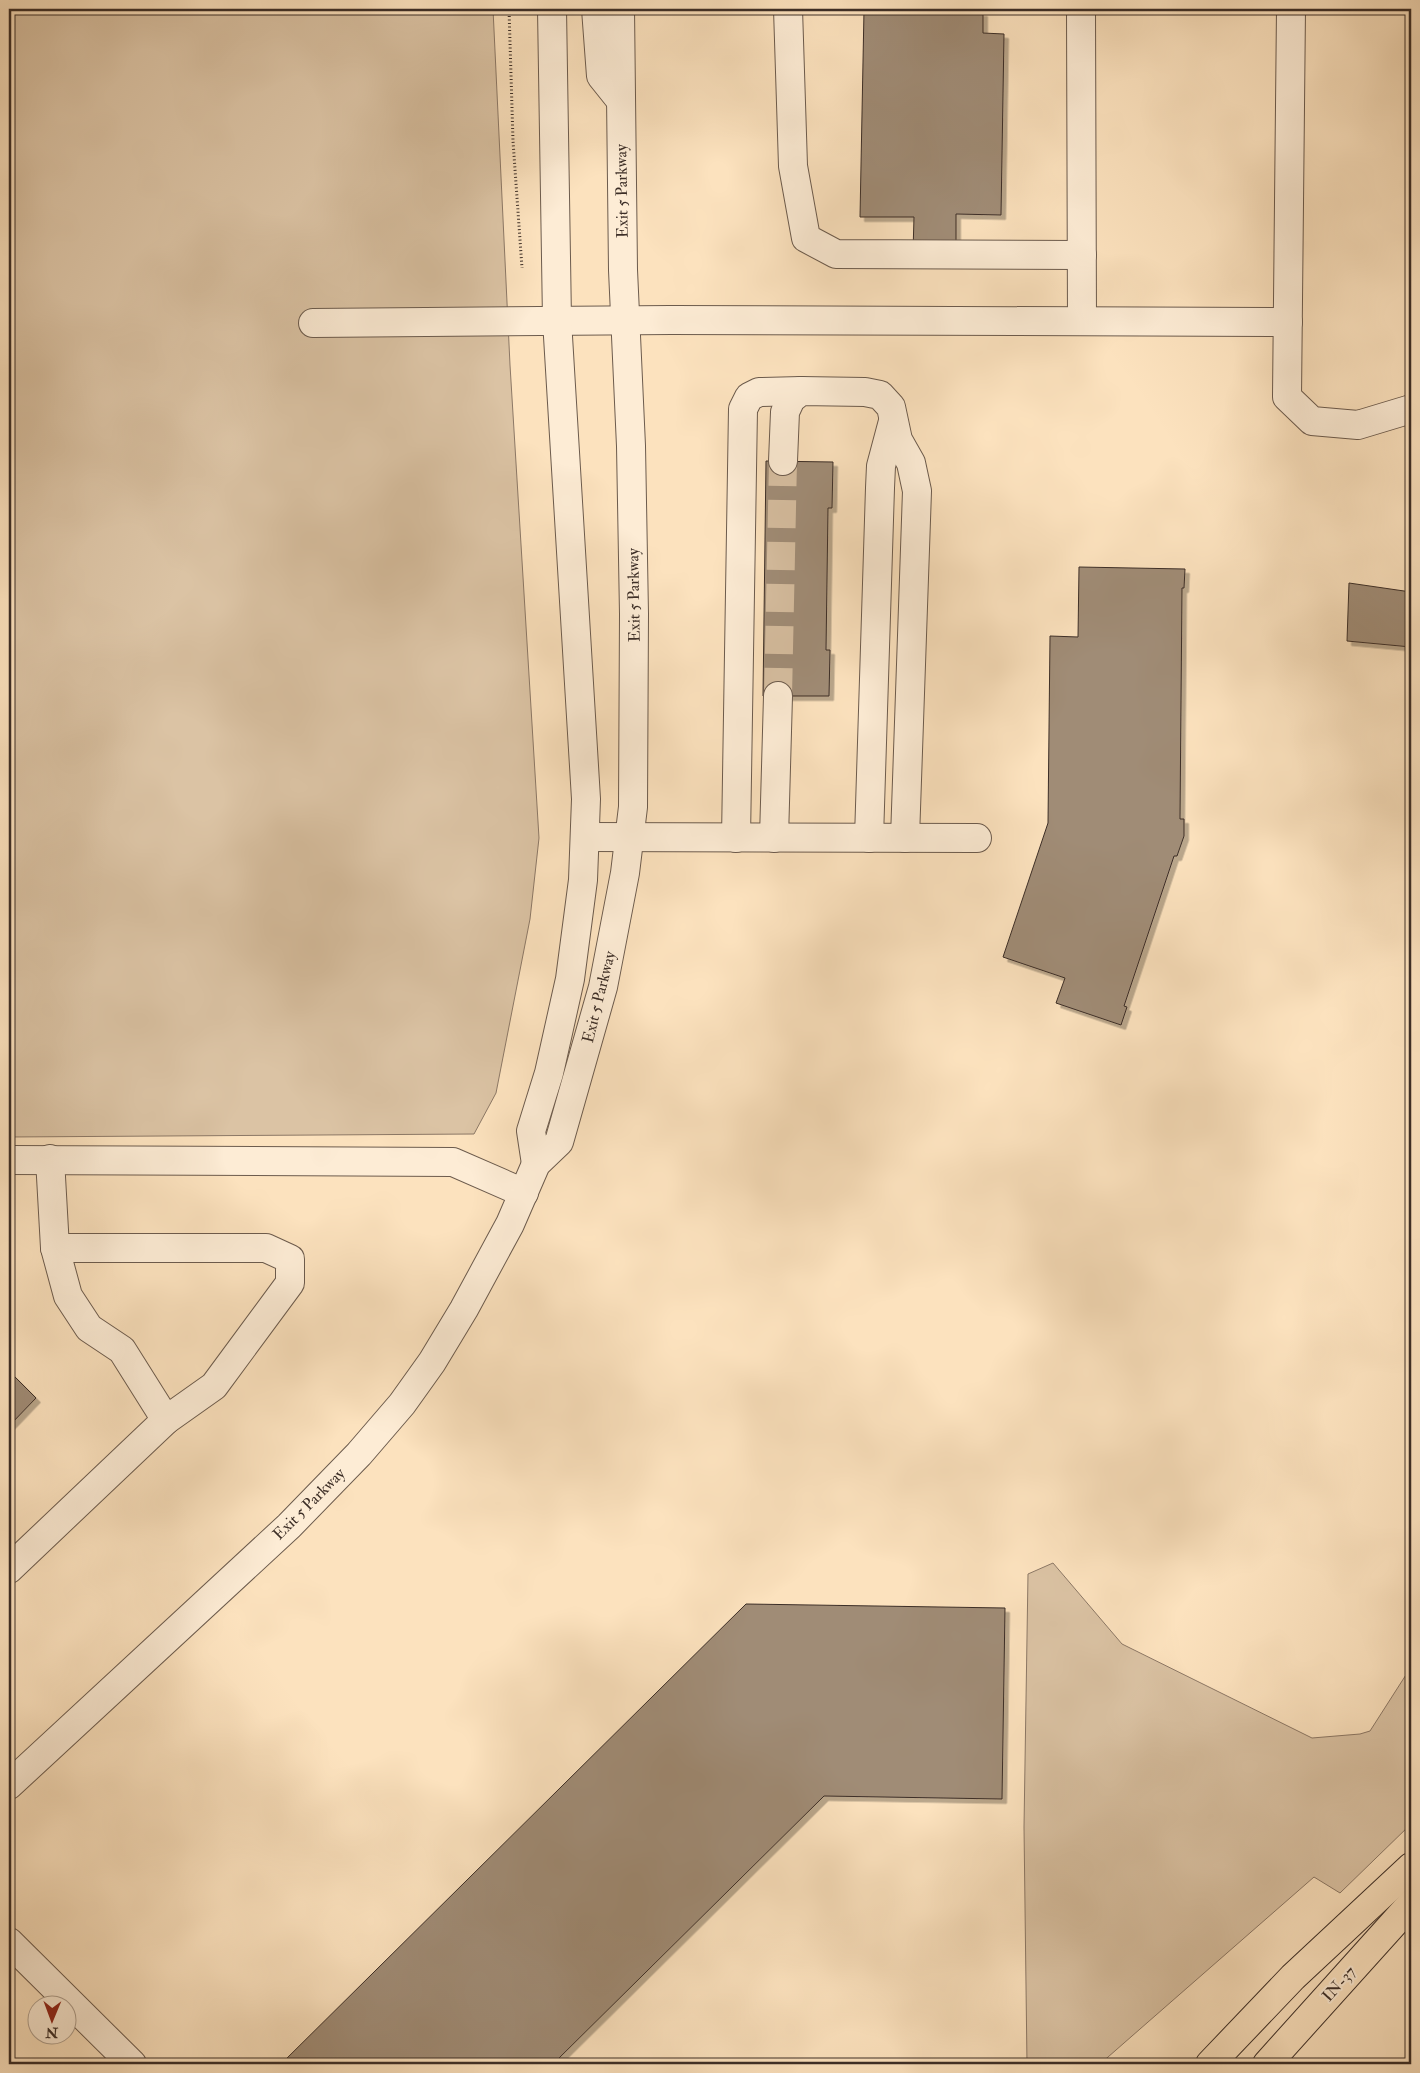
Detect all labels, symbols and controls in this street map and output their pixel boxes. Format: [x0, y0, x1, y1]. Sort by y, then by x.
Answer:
street label: Exit 5 Parkway [611, 143, 633, 238]
street label: Exit 5 Parkway [623, 547, 645, 642]
street label: Exit 5 Parkway [578, 948, 620, 1045]
street label: Exit 5 Parkway [269, 1463, 350, 1544]
street label: IN-37 [1318, 1962, 1361, 2006]
north arrow [28, 1996, 78, 2046]
text: N [45, 2024, 59, 2041]

